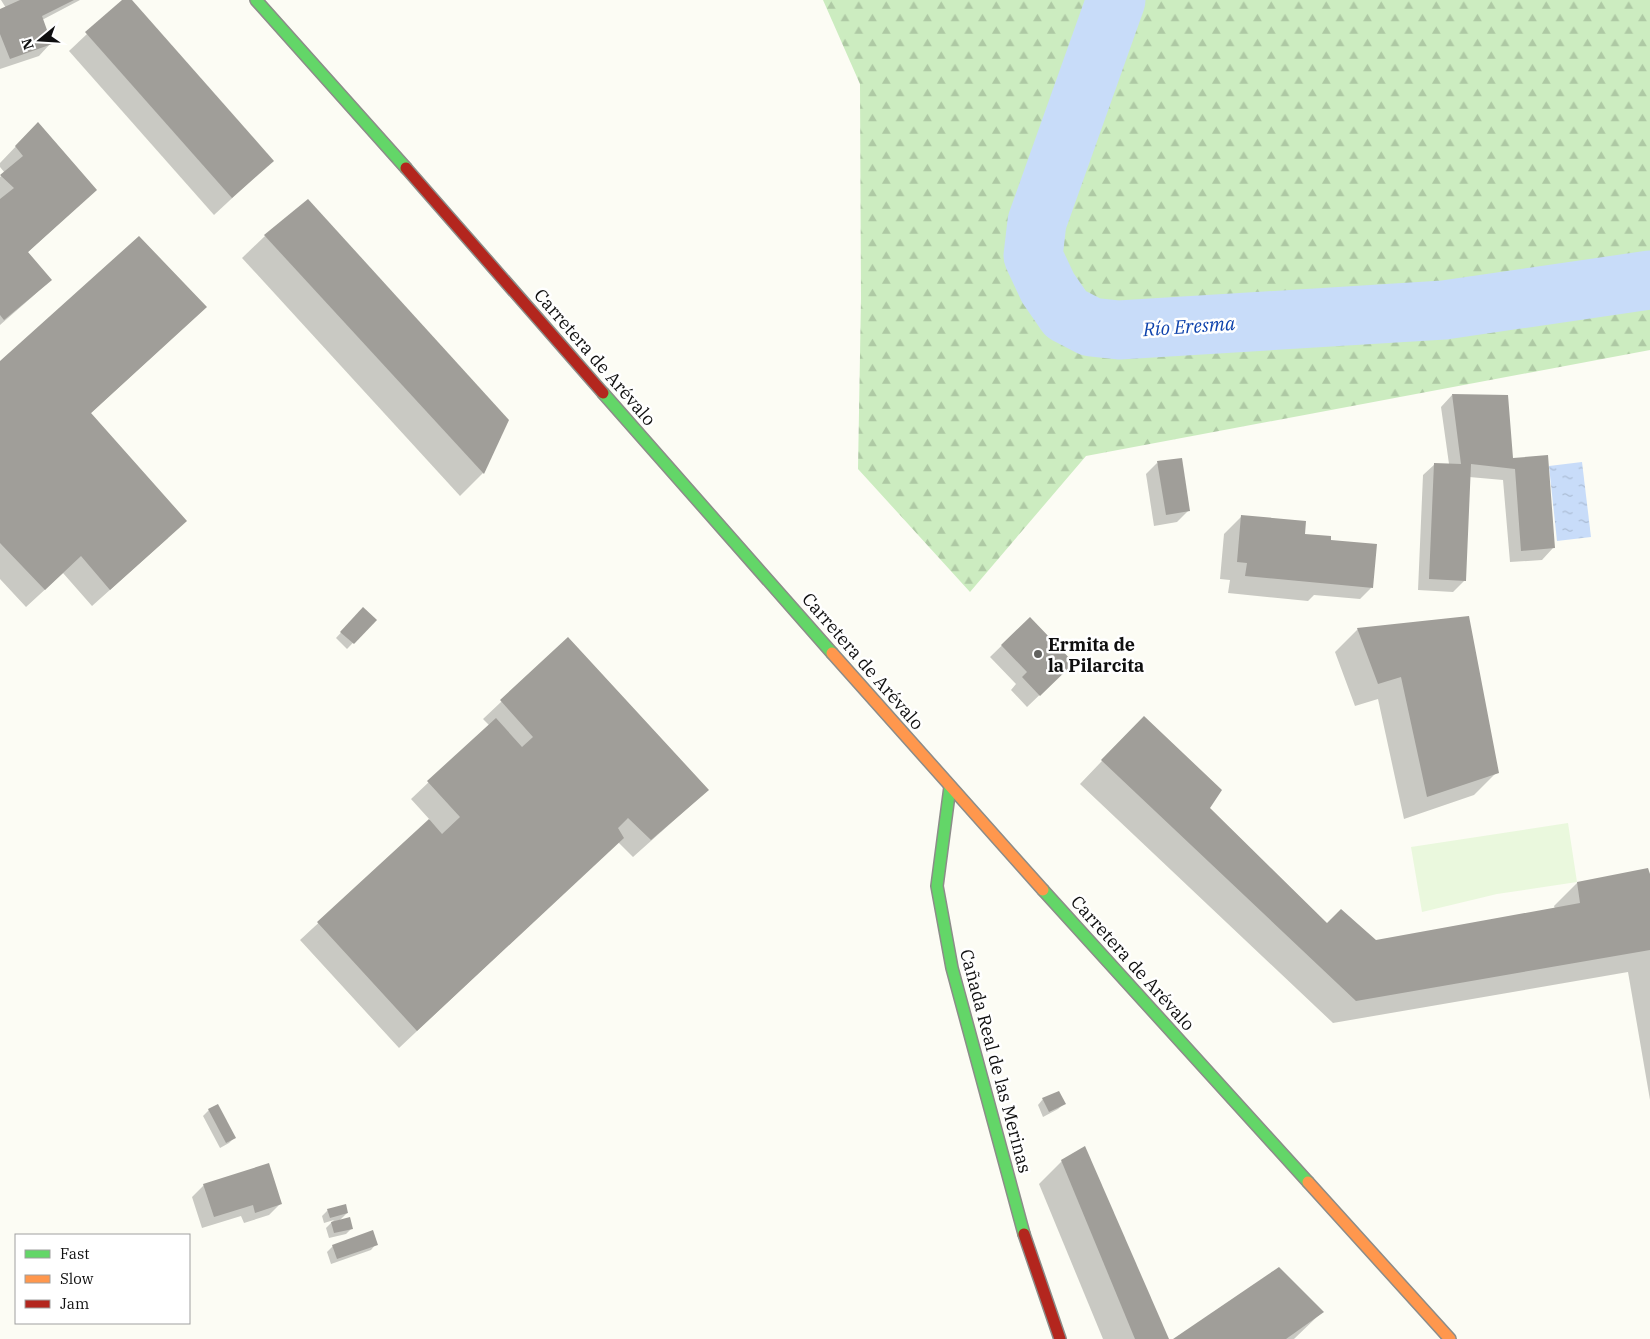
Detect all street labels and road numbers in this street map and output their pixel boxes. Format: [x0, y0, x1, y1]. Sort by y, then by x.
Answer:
street label: Carretera de Arévalo [529, 284, 661, 430]
street label: Carretera de Arévalo [797, 588, 929, 734]
street label: Carretera de Arévalo [1066, 891, 1200, 1035]
street label: Cañada Real de las Merinas [955, 947, 1037, 1175]

